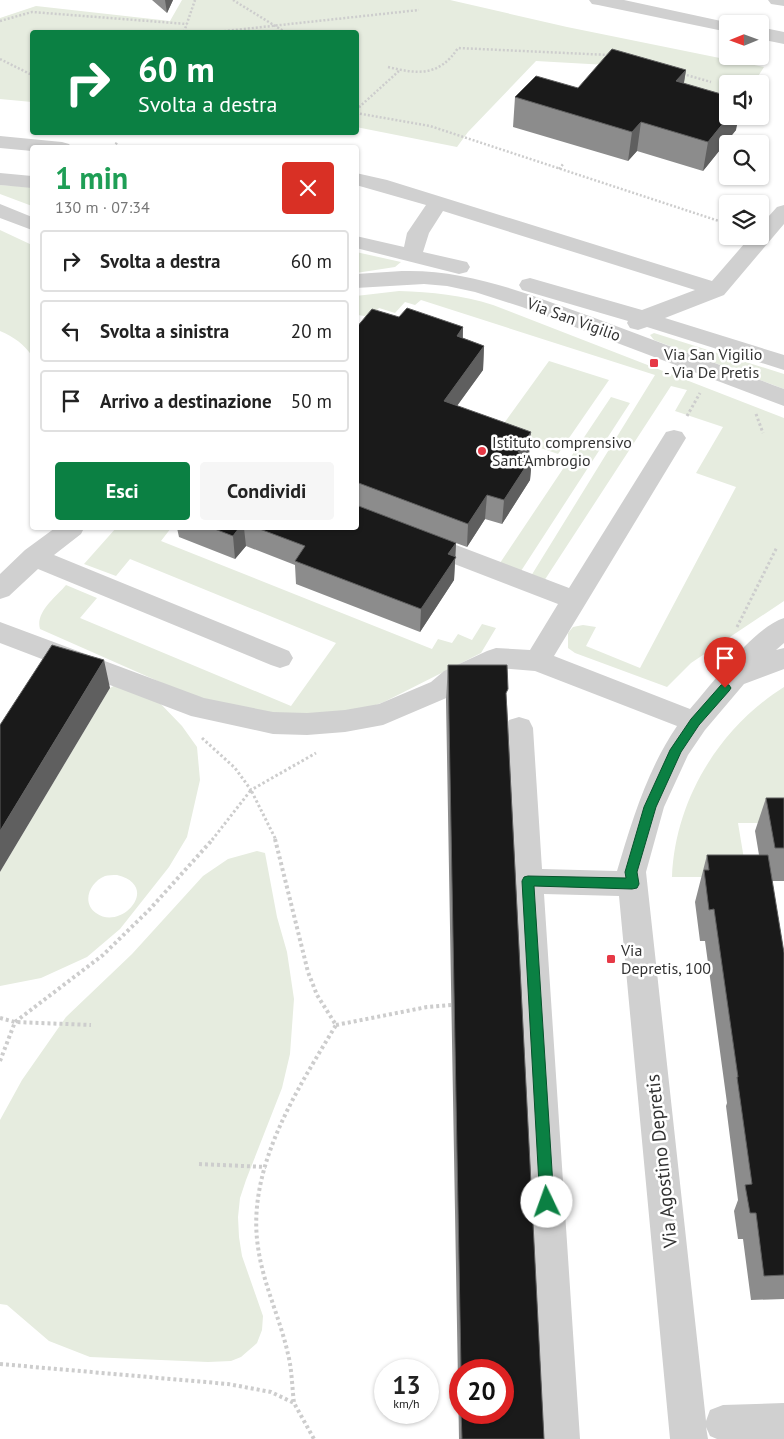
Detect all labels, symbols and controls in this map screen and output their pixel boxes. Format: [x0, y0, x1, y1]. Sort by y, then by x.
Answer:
north arrow [719, 15, 769, 65]
map controls [719, 15, 769, 245]
text: 60 m [138, 46, 215, 92]
icon: right [55, 50, 120, 115]
button: sound [719, 75, 769, 125]
text: Svolta a destra [138, 90, 277, 118]
button: search [719, 135, 769, 185]
text: 1 min [55, 158, 128, 197]
button: close [282, 162, 334, 214]
button: layers [719, 195, 769, 245]
text: 130 m · 07:34 [55, 197, 150, 217]
icon: right [57, 247, 85, 275]
text: Svolta a destra [100, 249, 221, 273]
text: 60 m [291, 249, 332, 273]
street label: Via San Vigilio [523, 292, 624, 345]
icon: left [57, 317, 85, 345]
text: Svolta a sinistra [100, 319, 229, 343]
text: 20 m [291, 319, 332, 343]
place label: Via San Vigilio - Via De Pretis [663, 344, 762, 382]
marker: Via San Vigilio - Via De Pretis [648, 357, 660, 369]
icon: arrive [57, 387, 85, 415]
text: Arrivo a destinazione [100, 389, 272, 413]
text: 50 m [291, 389, 332, 413]
place label: Istituto comprensivo Sant'Ambrogio [492, 432, 632, 470]
marker: Istituto comprensivo Sant'Ambrogio [476, 445, 488, 457]
button: Esci [55, 462, 190, 520]
button: Condividi [200, 462, 334, 520]
pin [704, 637, 746, 688]
icon: arrive [711, 644, 739, 672]
place label: Via Depretis, 100 [620, 940, 711, 978]
marker: Via Depretis, 100 [605, 953, 617, 965]
street label: Via Agostino Depretis [640, 1073, 682, 1250]
position arrow [520, 1175, 572, 1227]
speed limit sign: 20 [449, 1359, 514, 1424]
text: 13 [392, 1369, 421, 1401]
text: km/h [393, 1396, 420, 1411]

